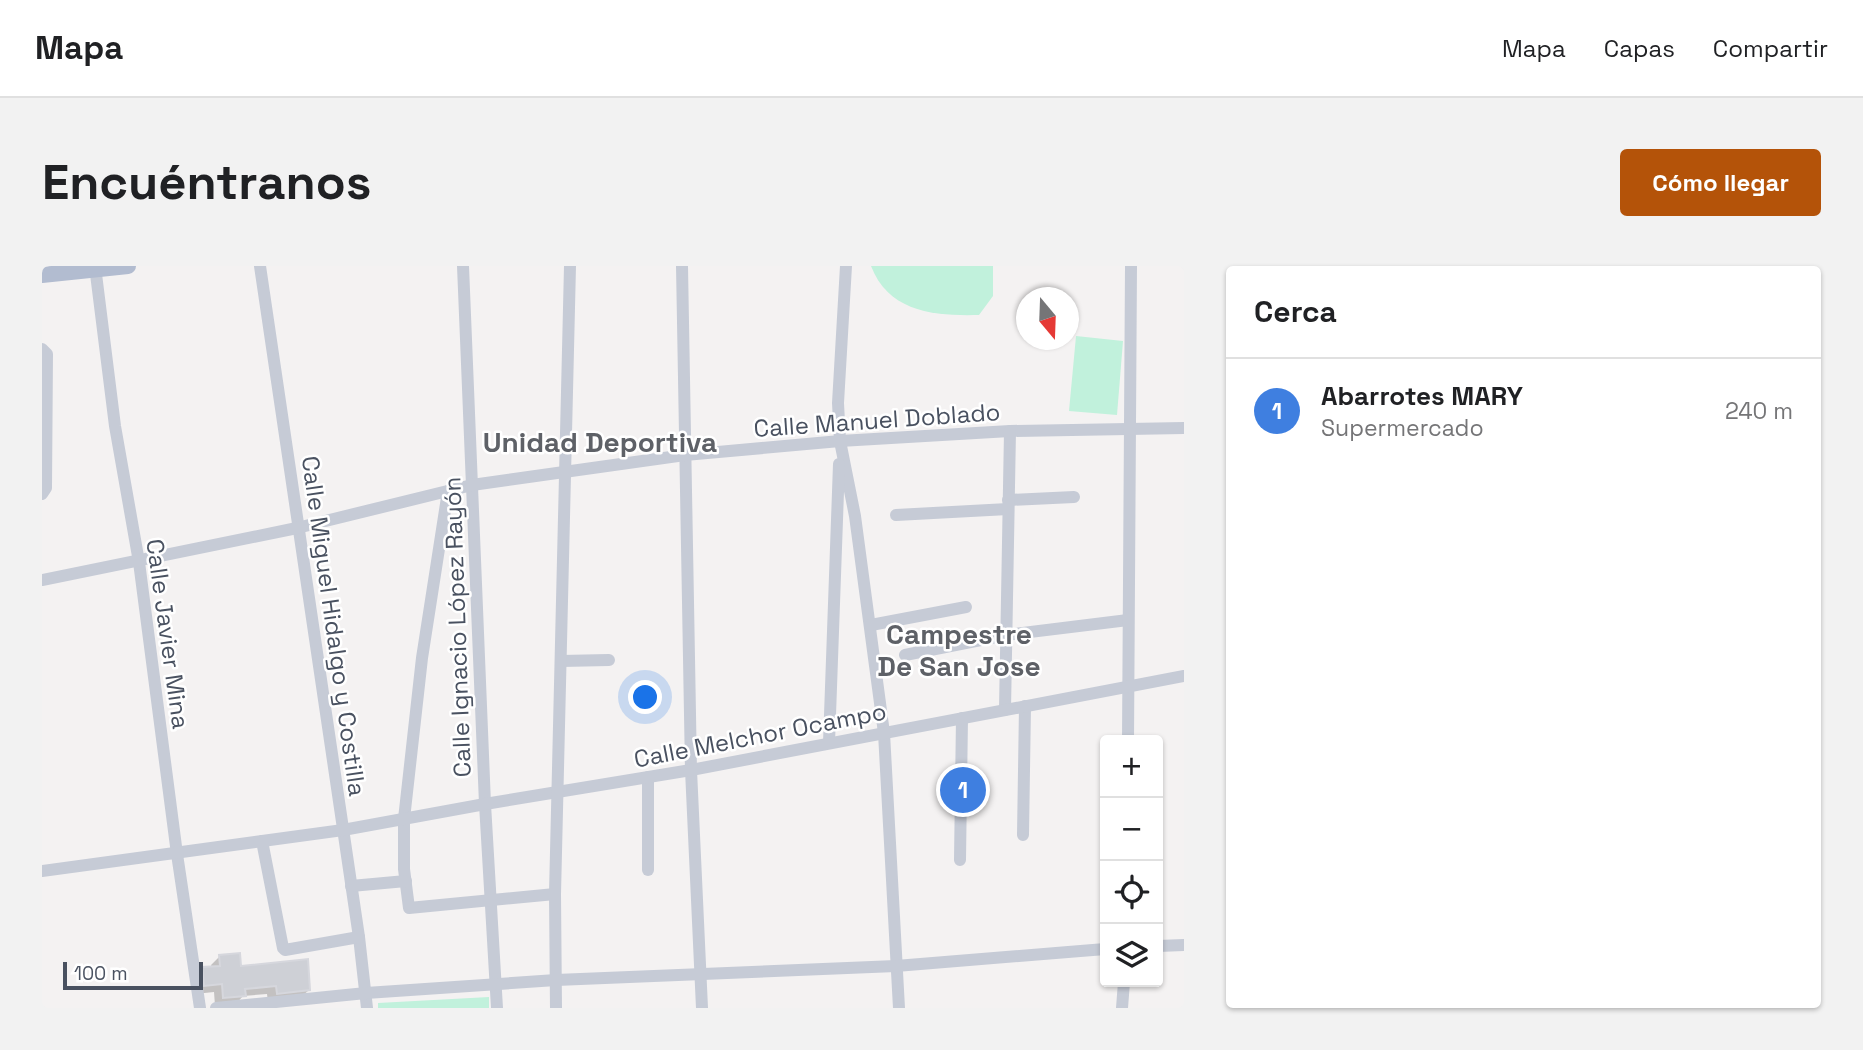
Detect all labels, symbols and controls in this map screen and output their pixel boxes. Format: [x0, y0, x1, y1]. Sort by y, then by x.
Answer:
text: Mapa [35, 27, 123, 69]
text: Mapa [1502, 33, 1566, 64]
text: Capas [1604, 33, 1675, 64]
text: Compartir [1713, 33, 1828, 64]
button: Cómo llegar [1620, 149, 1821, 216]
text: Encuéntranos [42, 151, 371, 213]
north arrow [1016, 287, 1079, 350]
text: Cerca [1254, 292, 1337, 331]
text: Abarrotes MARY [1321, 379, 1523, 413]
street label: Calle Manuel Doblado [753, 396, 1001, 444]
text: 1 [1272, 396, 1282, 426]
text: 240 m [1725, 396, 1793, 426]
text: Supermercado [1321, 413, 1484, 443]
district label: Unidad Deportiva [483, 424, 717, 460]
street label: Calle Miguel Hidalgo y Costilla [295, 454, 373, 798]
street label: Calle Ignacio López Rayón [436, 476, 478, 778]
street label: Calle Javier Mina [139, 537, 197, 731]
district label: Campestre De San Jose [877, 616, 1041, 684]
your location [628, 680, 662, 714]
street label: Calle Melchor Ocampo [631, 695, 889, 775]
map controls [1100, 735, 1163, 987]
button: + [1100, 735, 1163, 798]
pin: 1 [940, 764, 986, 816]
button: − [1100, 798, 1163, 861]
button: locate [1100, 861, 1163, 924]
button: layers [1100, 924, 1163, 987]
scale bar [63, 959, 203, 991]
text: 100 m [74, 961, 128, 986]

